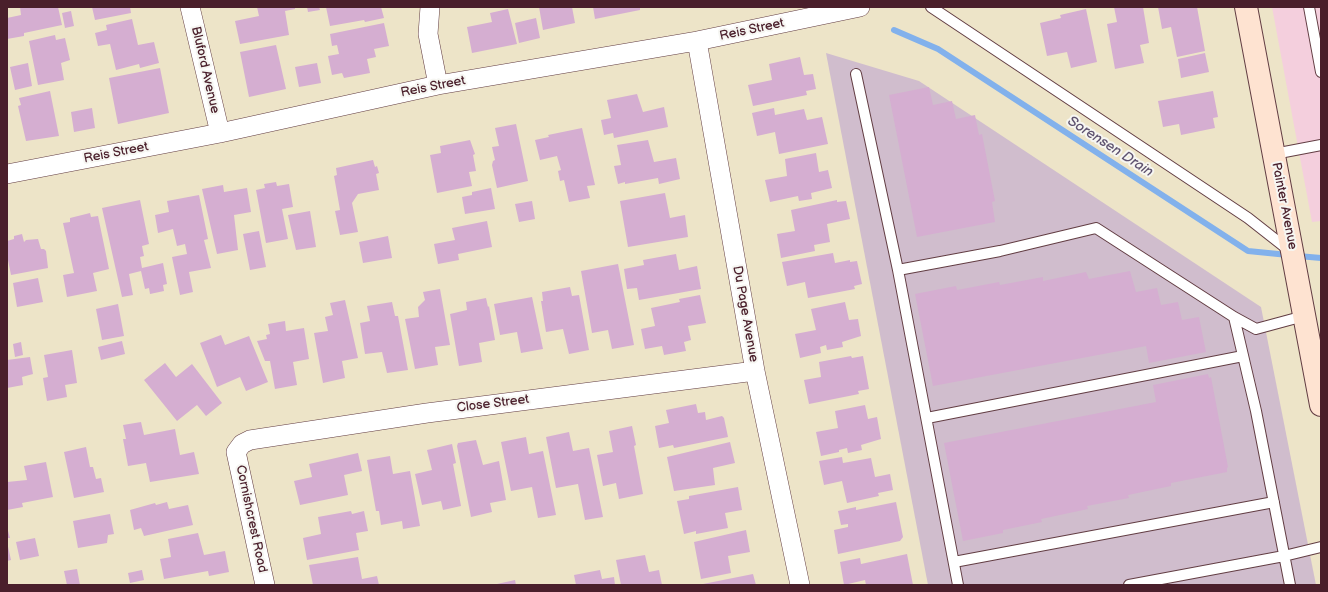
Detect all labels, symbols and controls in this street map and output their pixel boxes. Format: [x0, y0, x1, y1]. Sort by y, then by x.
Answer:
street label: Reis Street [718, 16, 786, 44]
street label: Bluford Avenue [187, 25, 223, 115]
street label: Reis Street [399, 73, 467, 101]
water label: Sorensen Drain [1064, 113, 1156, 181]
street label: Reis Street [82, 139, 150, 167]
street label: Painter Avenue [1268, 161, 1300, 251]
street label: Du Page Avenue [729, 265, 761, 363]
street label: Close Street [456, 392, 530, 416]
street label: Cornishcrest Road [232, 464, 270, 574]

